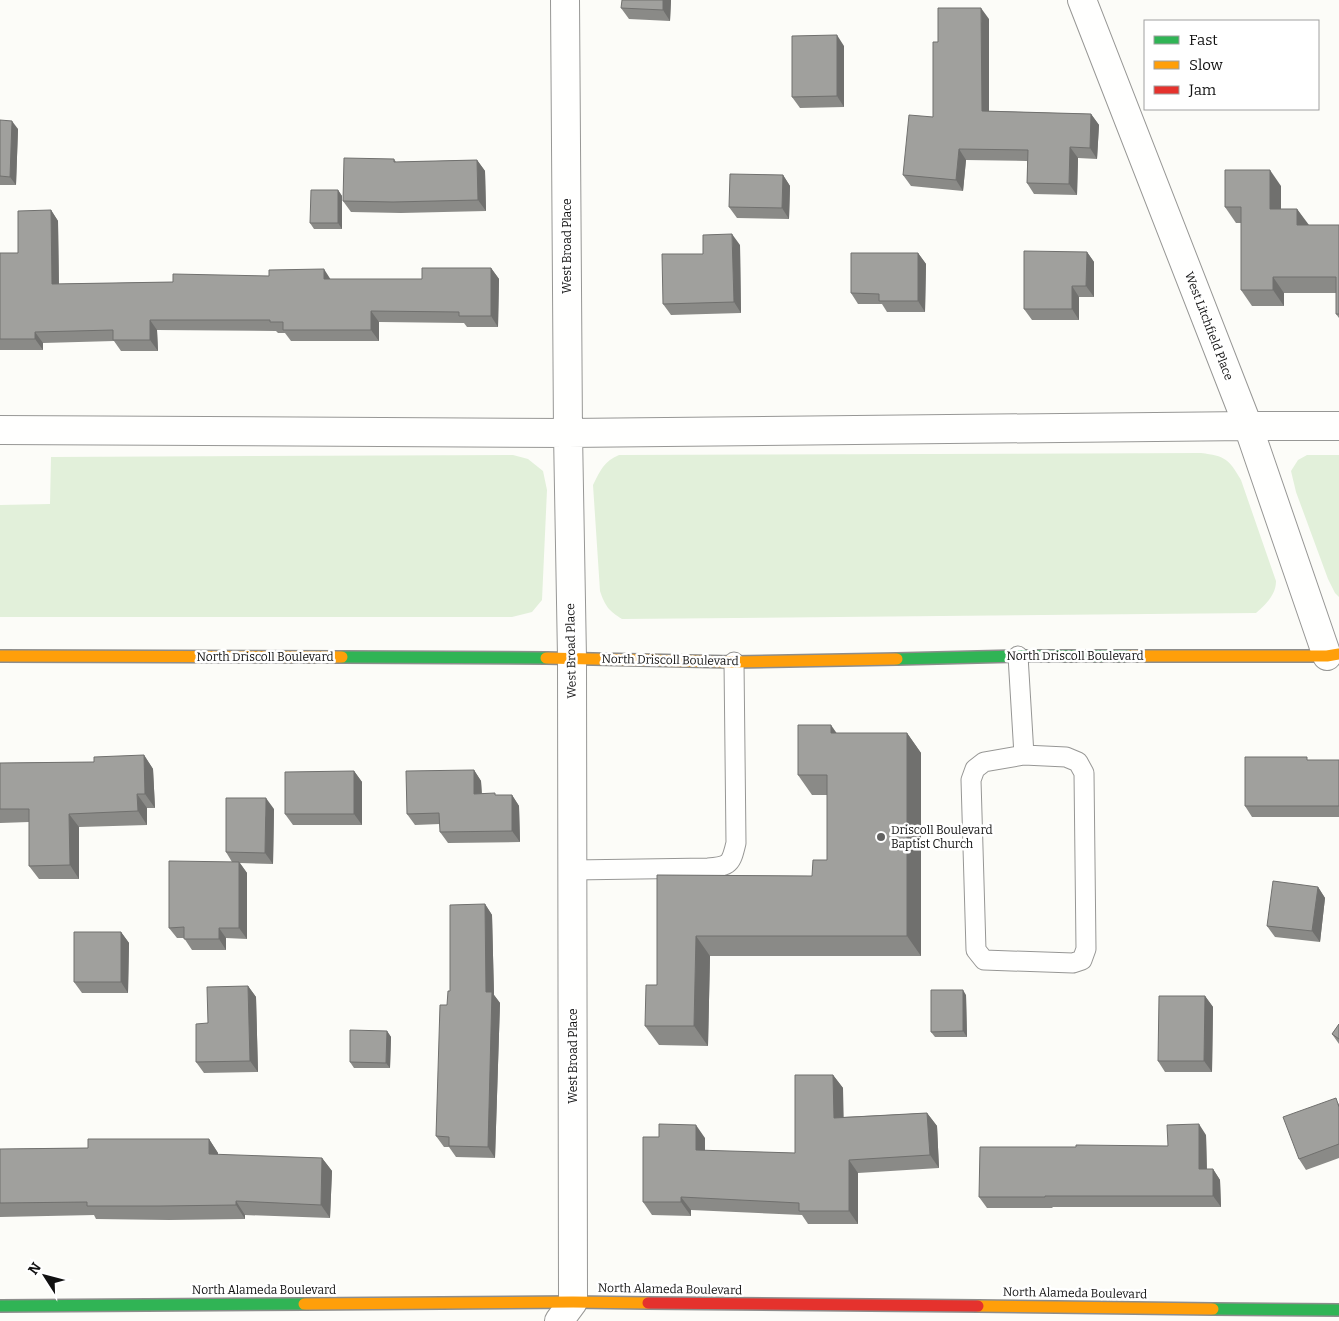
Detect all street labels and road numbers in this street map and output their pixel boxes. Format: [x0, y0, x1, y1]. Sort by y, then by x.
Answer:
street label: West Broad Place [560, 198, 574, 294]
street label: West Litchfield Place [1182, 270, 1236, 382]
street label: West Broad Place [563, 603, 579, 699]
street label: North Driscoll Boulevard [1006, 649, 1144, 663]
street label: North Driscoll Boulevard [196, 650, 334, 664]
street label: North Driscoll Boulevard [601, 652, 739, 668]
street label: West Broad Place [566, 1008, 580, 1104]
street label: North Alameda Boulevard [598, 1281, 742, 1297]
street label: North Alameda Boulevard [192, 1283, 336, 1297]
street label: North Alameda Boulevard [1003, 1285, 1147, 1301]

